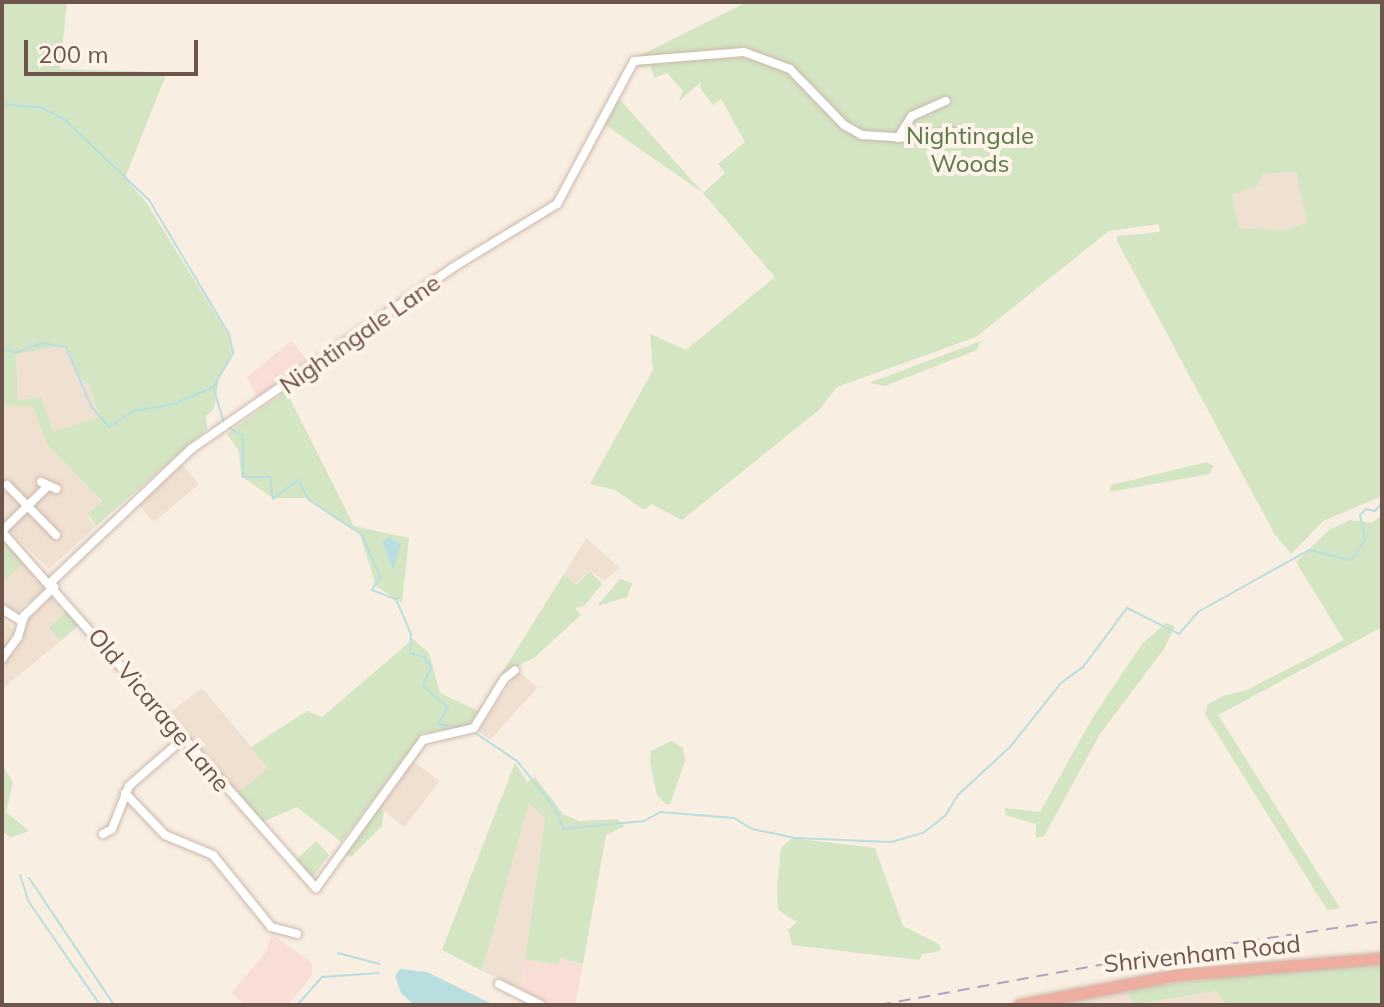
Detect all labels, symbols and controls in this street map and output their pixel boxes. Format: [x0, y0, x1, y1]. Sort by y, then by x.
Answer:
scale bar [28, 24, 202, 74]
text: 200 m [38, 39, 109, 69]
park label: Nightingale Woods [906, 122, 1034, 178]
street label: Nightingale Lane [274, 268, 446, 400]
street label: Old Vicarage Lane [82, 622, 236, 798]
street label: Shrivenham Road [1102, 929, 1302, 979]

